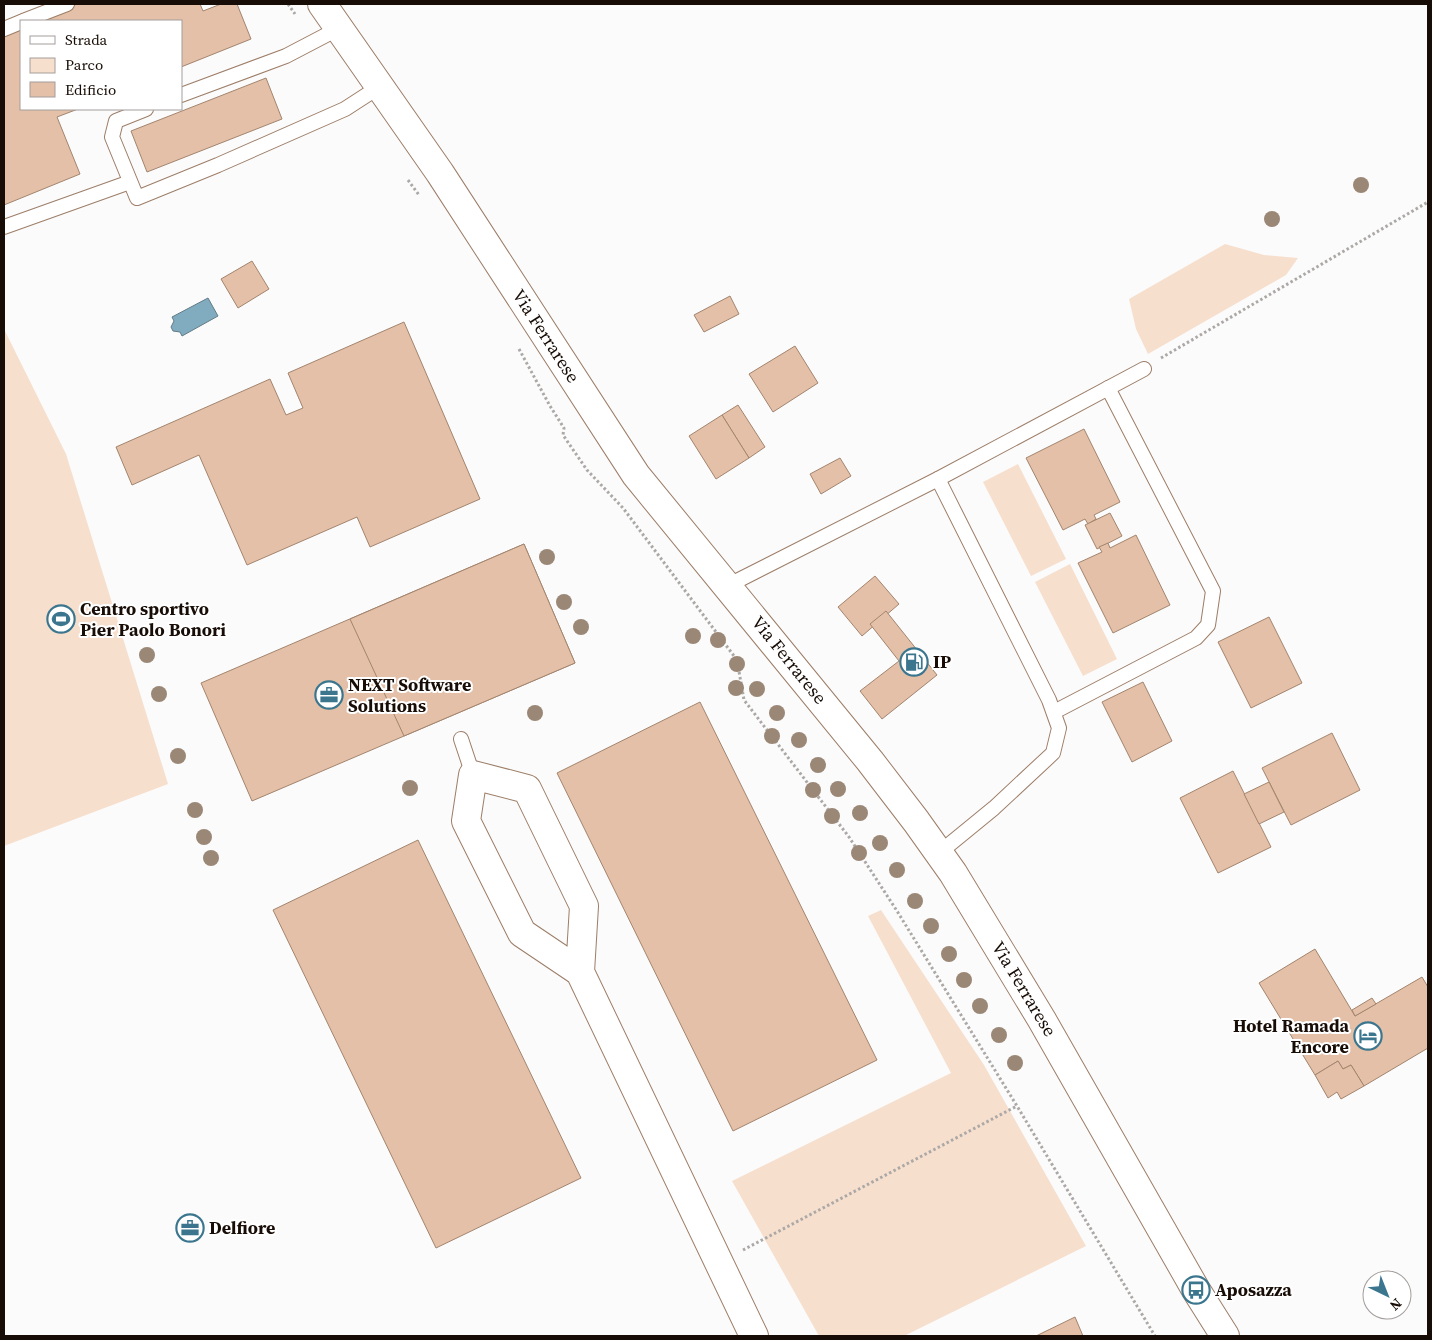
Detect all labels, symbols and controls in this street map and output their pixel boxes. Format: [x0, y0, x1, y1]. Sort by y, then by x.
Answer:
legend [20, 20, 182, 110]
text: Strada [65, 29, 108, 50]
text: Parco [65, 54, 103, 75]
text: Edificio [65, 79, 116, 100]
street label: Via Ferrarese [507, 284, 586, 387]
place label: Centro sportivo Pier Paolo Bonori [80, 596, 226, 642]
sports icon: Centro sportivo Pier Paolo Bonori [46, 604, 76, 634]
street label: Via Ferrarese [746, 610, 833, 709]
fuel station icon: IP [899, 647, 929, 677]
place label: IP [933, 649, 951, 674]
place label: NEXT Software Solutions [348, 672, 471, 718]
office icon: NEXT Software Solutions [314, 680, 344, 710]
street label: Via Ferrarese [986, 936, 1063, 1041]
place label: Hotel Ramada Encore [1233, 1013, 1349, 1059]
hotel icon: Hotel Ramada Encore [1353, 1021, 1383, 1051]
office icon: Delfiore [175, 1213, 205, 1243]
place label: Delfiore [209, 1215, 275, 1240]
north arrow [1362, 1270, 1412, 1320]
bus stop icon: Aposazza [1181, 1275, 1211, 1305]
place label: Aposazza [1215, 1277, 1292, 1302]
text: N [1385, 1294, 1406, 1315]

